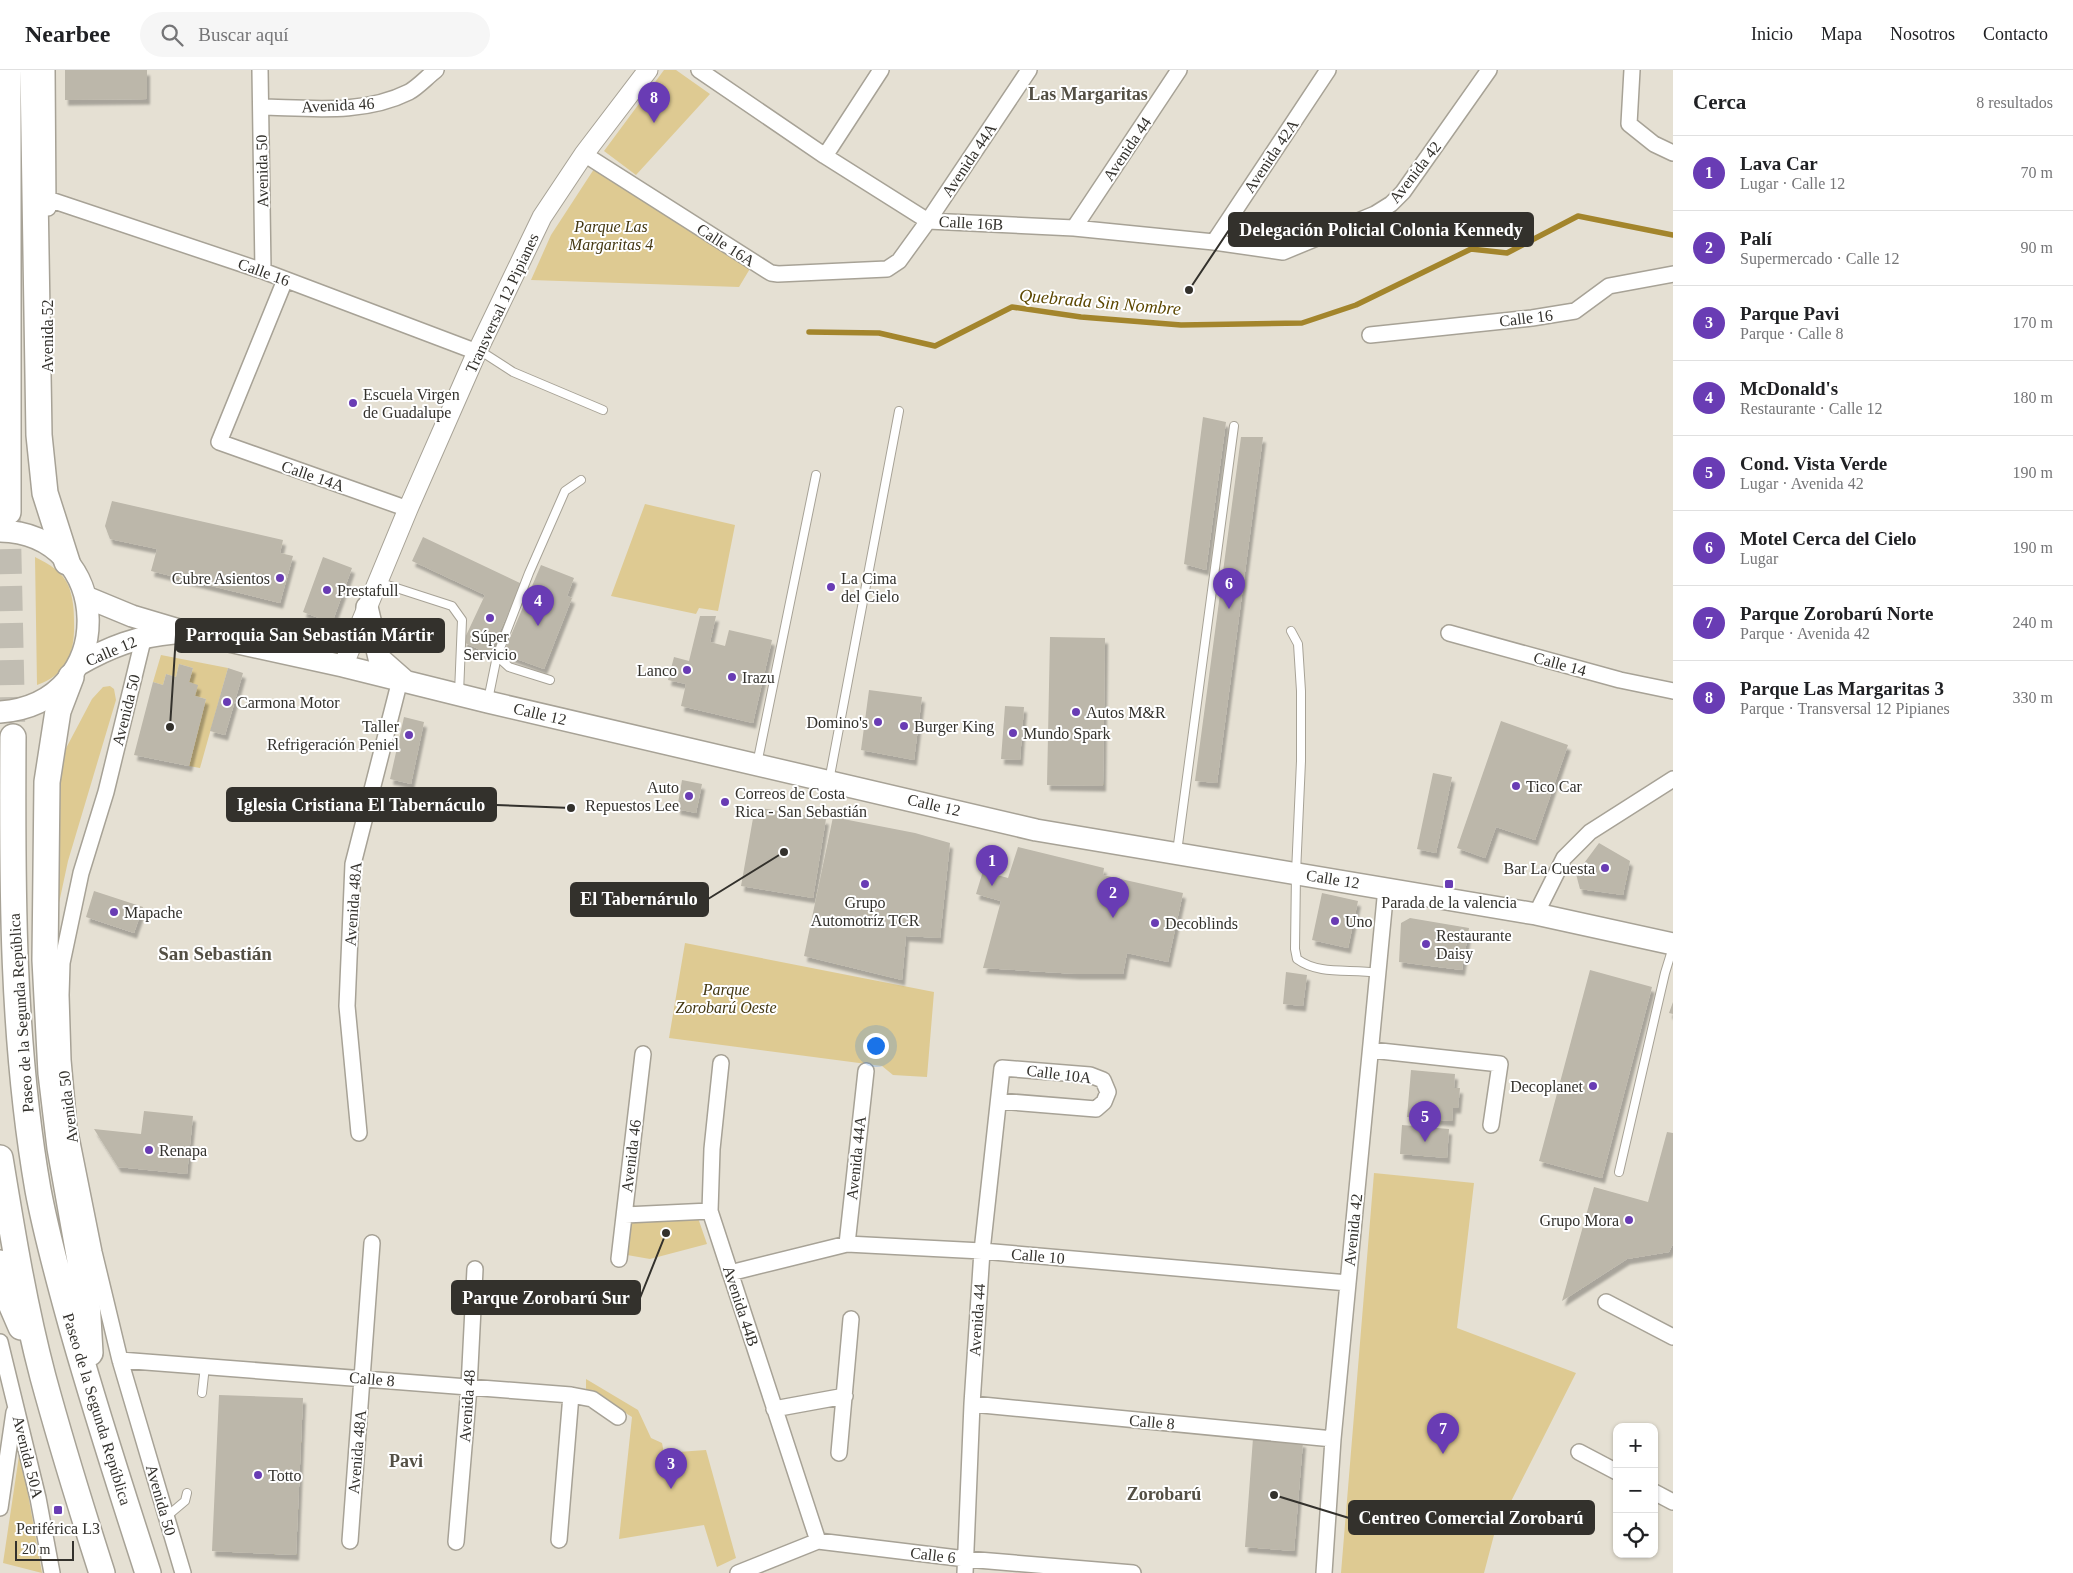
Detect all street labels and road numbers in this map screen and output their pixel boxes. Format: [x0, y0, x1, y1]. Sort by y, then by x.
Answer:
street label: Avenida 46 [301, 95, 375, 115]
street label: Avenida 44 [1100, 114, 1154, 184]
street label: Avenida 42A [1240, 116, 1302, 196]
street label: Avenida 44A [938, 120, 1000, 200]
street label: Avenida 50 [253, 134, 271, 208]
street label: Avenida 42 [1386, 138, 1444, 206]
street label: Calle 16B [938, 213, 1004, 233]
street label: Calle 16A [694, 220, 758, 270]
street label: Transversal 12 Pipianes [462, 230, 543, 376]
street label: Calle 16 [236, 255, 292, 289]
street label: Avenida 52 [39, 299, 56, 373]
street label: Calle 16 [1498, 306, 1554, 330]
street label: Calle 14A [279, 457, 347, 495]
street label: Calle 12 [83, 633, 139, 669]
street label: Calle 14 [1532, 649, 1588, 679]
street label: Avenida 50 [109, 673, 143, 747]
street label: Calle 12 [512, 700, 568, 728]
street label: Calle 12 [906, 791, 962, 819]
street label: Avenida 48A [342, 861, 364, 947]
street label: Calle 12 [1305, 866, 1361, 892]
street label: Paseo de la Segunda República [6, 913, 37, 1113]
street label: Calle 10A [1026, 1062, 1093, 1086]
street label: Avenida 50 [55, 1070, 81, 1144]
street label: Avenida 44A [843, 1115, 869, 1201]
street label: Avenida 46 [618, 1119, 644, 1193]
street label: Avenida 42 [1341, 1193, 1365, 1267]
street label: Calle 10 [1010, 1245, 1066, 1267]
street label: Avenida 44B [720, 1264, 762, 1348]
street label: Avenida 44 [966, 1283, 988, 1357]
street label: Paseo de la Segunda República [59, 1311, 134, 1507]
street label: Calle 8 [348, 1369, 396, 1389]
street label: Avenida 48 [456, 1369, 478, 1443]
street label: Avenida 48A [345, 1409, 369, 1495]
street label: Calle 8 [1128, 1412, 1176, 1432]
street label: Avenida 50A [10, 1414, 47, 1501]
street label: Avenida 50 [143, 1463, 179, 1537]
street label: Calle 6 [909, 1544, 957, 1566]

